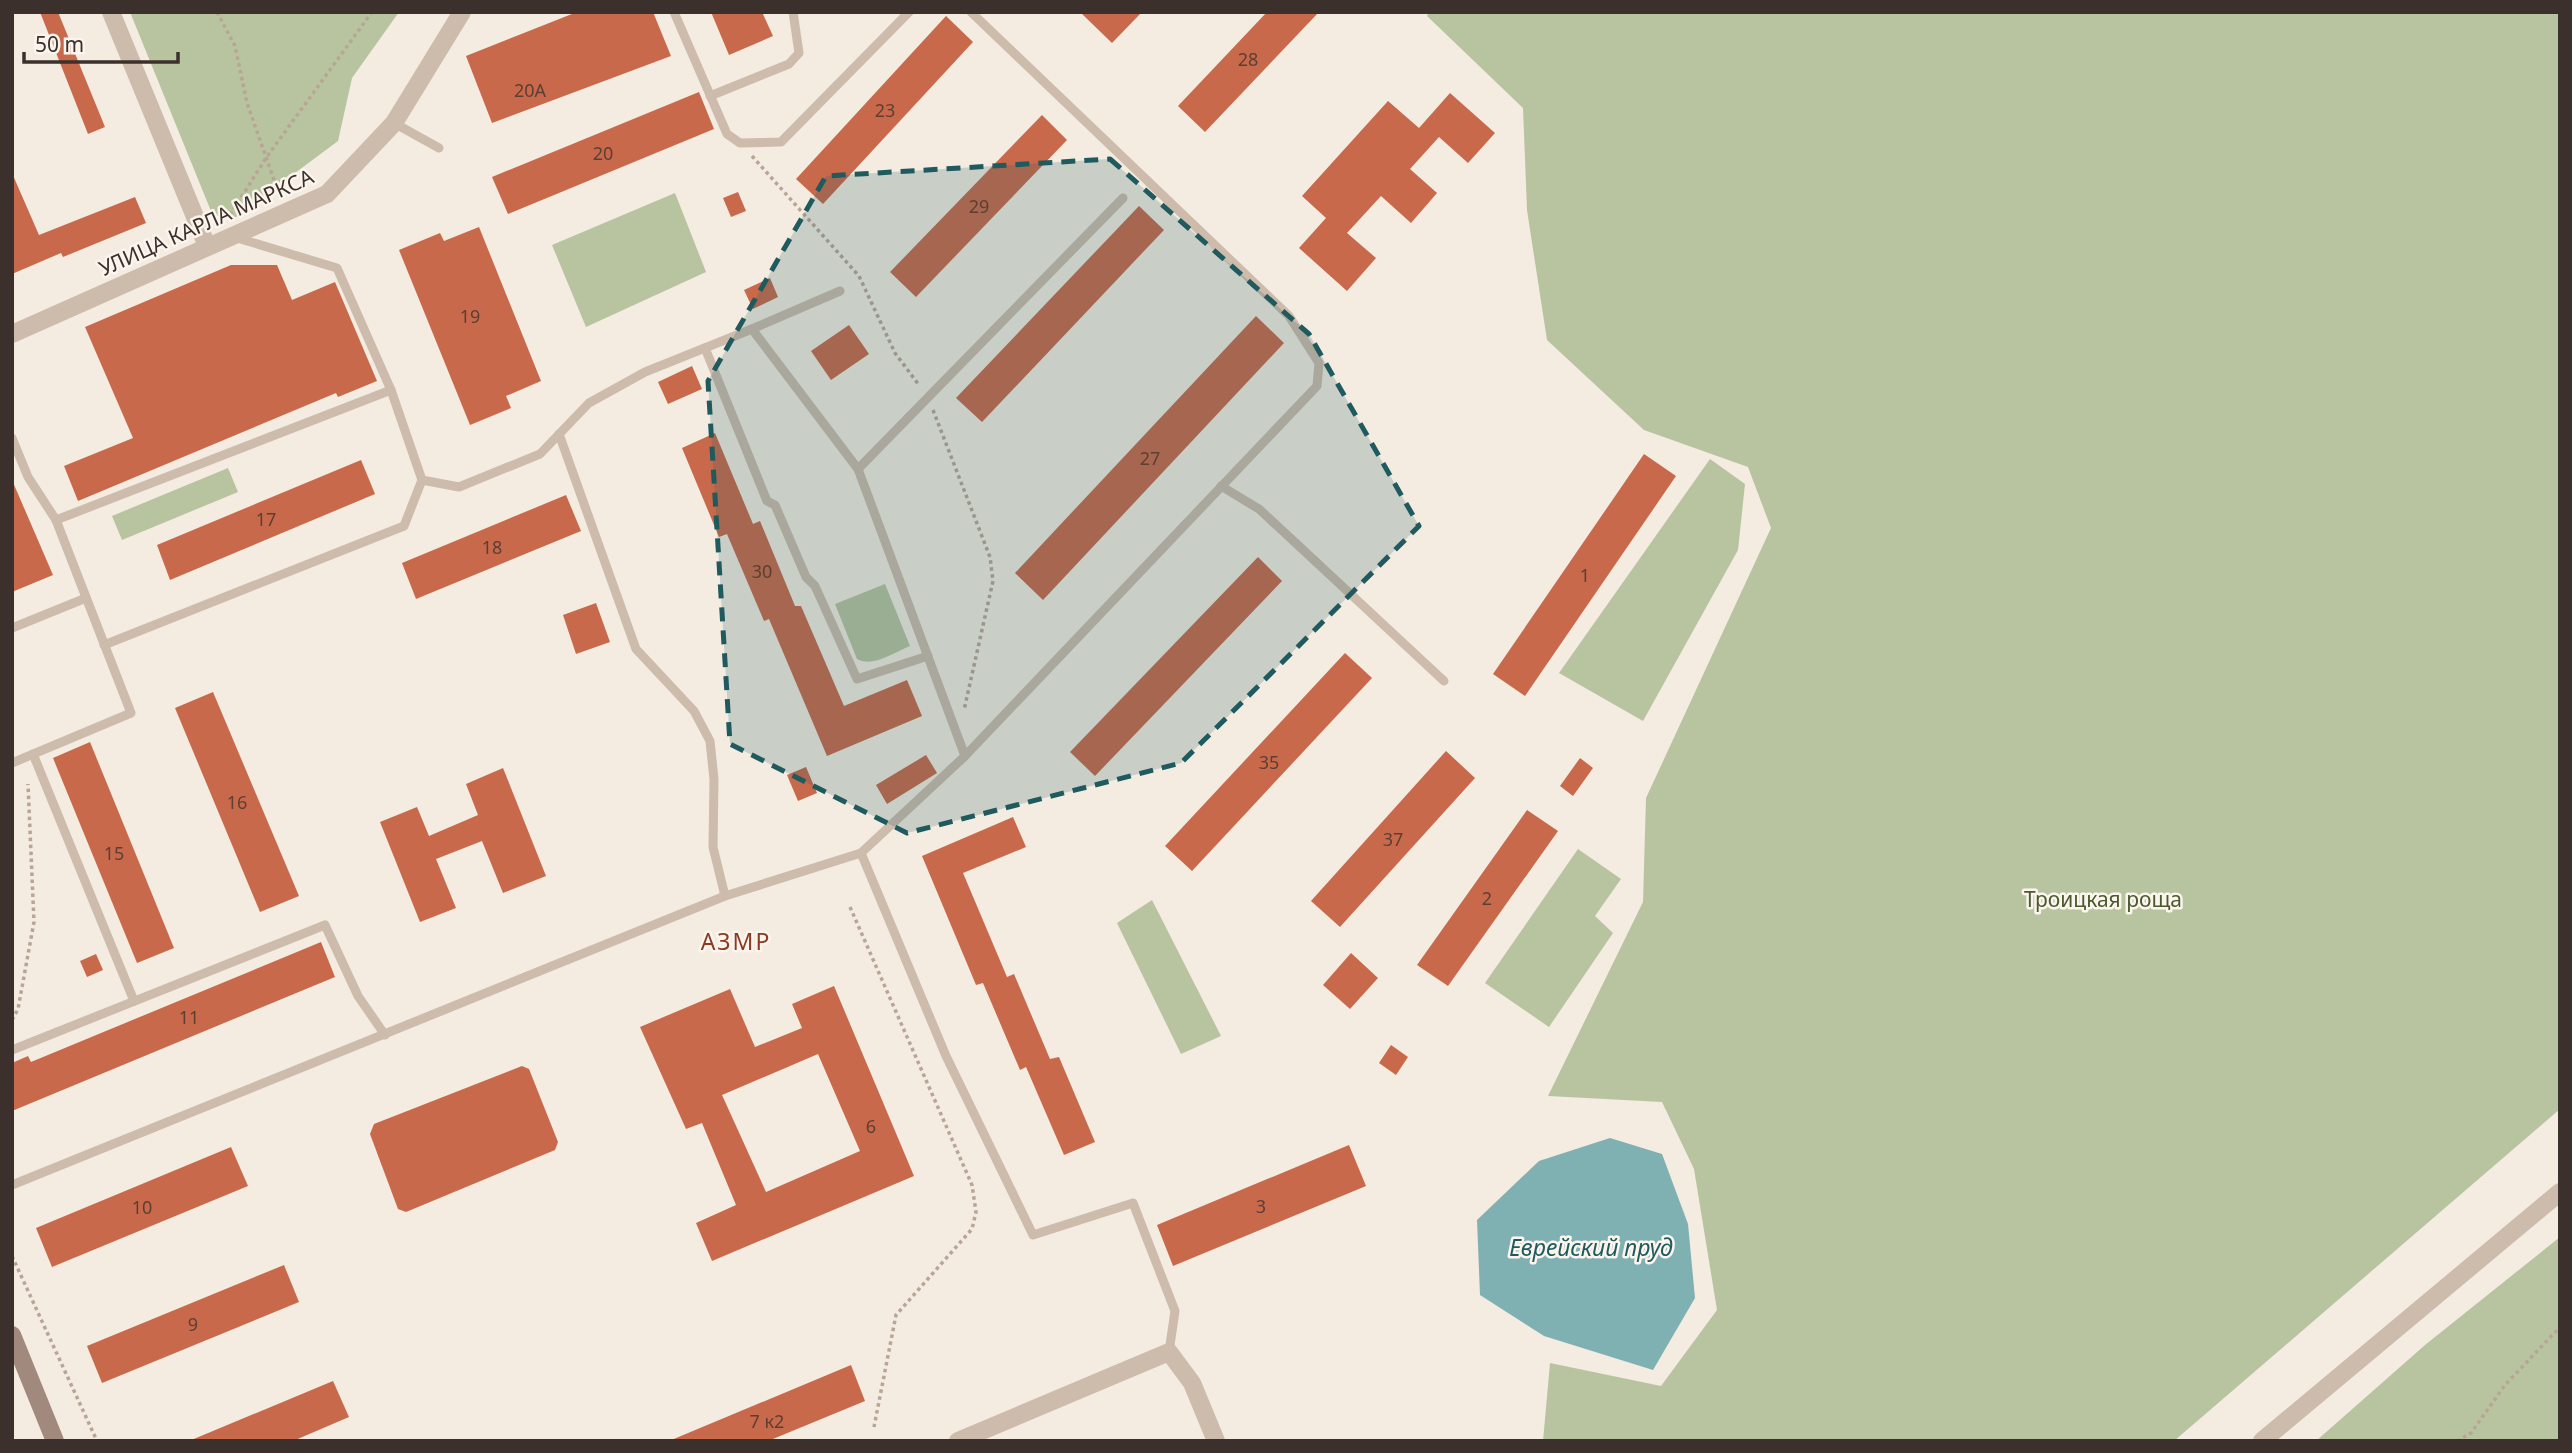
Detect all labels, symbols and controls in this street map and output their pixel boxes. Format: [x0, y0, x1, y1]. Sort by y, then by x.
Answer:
scale bar [24, 21, 178, 65]
text: 50 m [35, 30, 84, 58]
house number: 28 [1238, 47, 1258, 71]
house number: 20А [514, 78, 547, 102]
house number: 23 [875, 98, 895, 122]
house number: 20 [593, 141, 613, 165]
street label: УЛИЦА КАРЛА МАРКСА [94, 162, 318, 282]
house number: 29 [969, 194, 989, 218]
house number: 19 [460, 304, 480, 328]
house number: 27 [1140, 446, 1160, 470]
house number: 17 [256, 507, 276, 531]
house number: 18 [482, 535, 502, 559]
house number: 30 [752, 559, 772, 583]
house number: 1 [1580, 563, 1590, 587]
house number: 35 [1259, 750, 1279, 774]
house number: 16 [227, 790, 247, 814]
house number: 37 [1383, 827, 1403, 851]
house number: 15 [104, 841, 124, 865]
park label: Троицкая роща [2024, 885, 2182, 913]
house number: 2 [1482, 886, 1492, 910]
district label: АЗМР [701, 925, 771, 957]
house number: 11 [179, 1005, 199, 1029]
house number: 6 [866, 1114, 876, 1138]
house number: 3 [1256, 1194, 1266, 1218]
house number: 10 [132, 1195, 152, 1219]
water label: Еврейский пруд [1509, 1231, 1673, 1263]
house number: 9 [188, 1312, 198, 1336]
house number: 7 к2 [750, 1409, 784, 1433]

